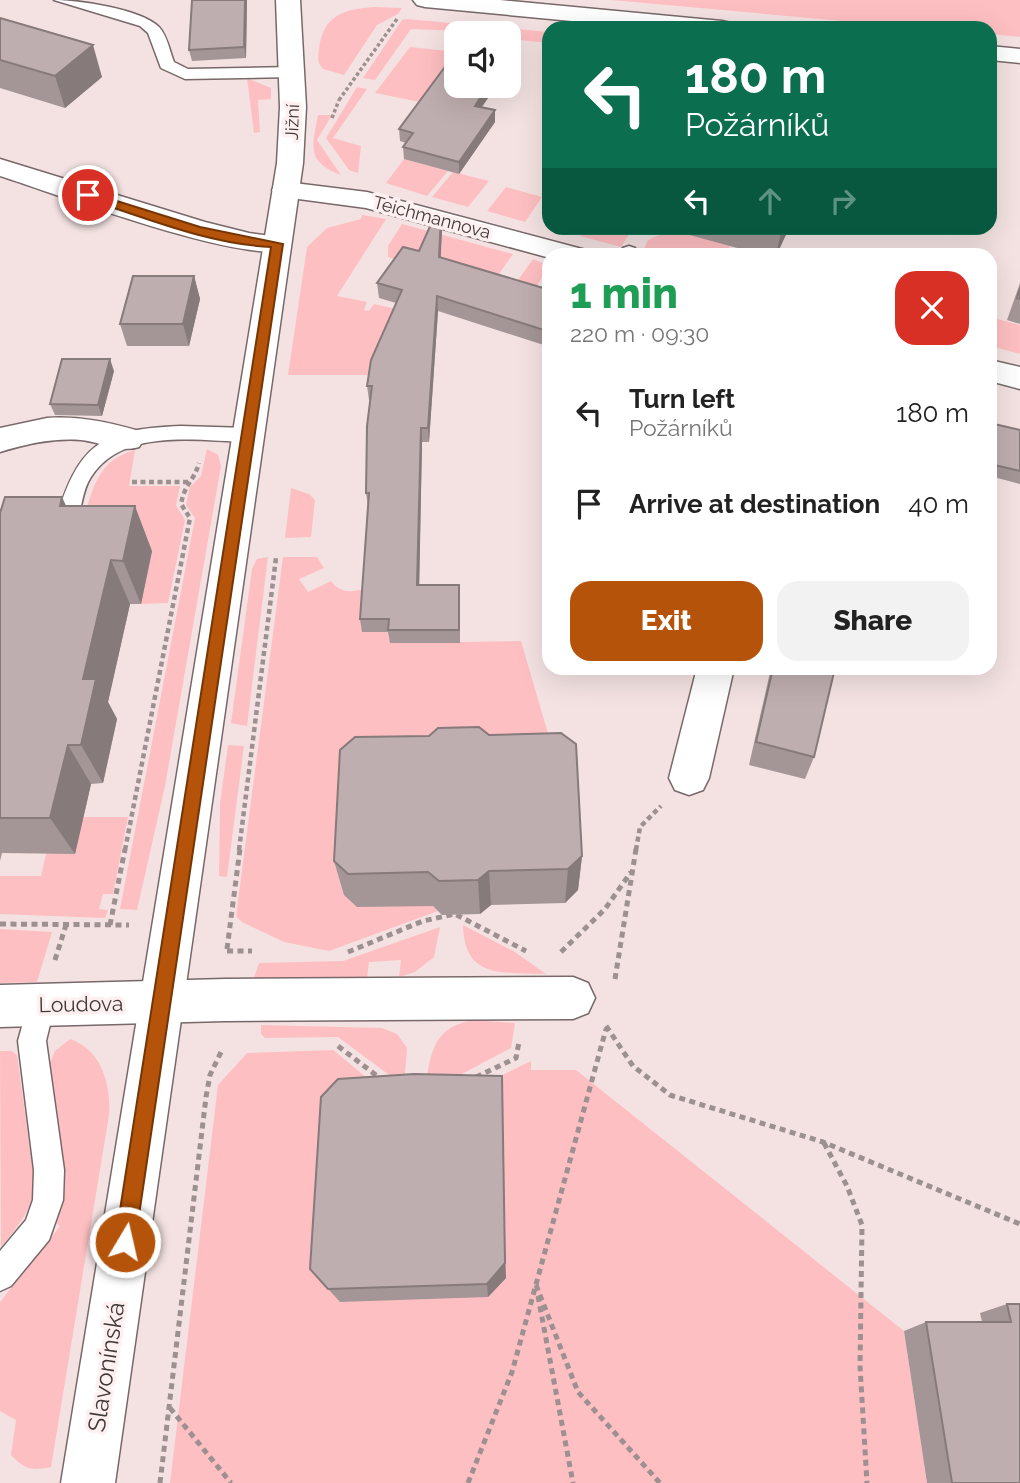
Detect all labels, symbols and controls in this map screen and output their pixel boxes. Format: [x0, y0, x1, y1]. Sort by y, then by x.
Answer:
map controls [444, 21, 521, 98]
button: sound [444, 21, 521, 98]
text: 180 m [685, 47, 826, 104]
icon: left [570, 49, 661, 140]
street label: Jižní [281, 104, 303, 140]
text: Požárníků [685, 106, 829, 143]
pin [58, 165, 118, 225]
icon: arrive [69, 176, 107, 214]
icon: left [678, 182, 716, 220]
icon: ahead [751, 182, 789, 220]
icon: right [824, 182, 862, 220]
street label: Teichmannova [371, 191, 493, 243]
text: 1 min [570, 269, 678, 318]
button: close [895, 271, 969, 345]
text: 220 m · 09:30 [570, 320, 709, 347]
text: Turn left [629, 384, 735, 414]
icon: left [570, 394, 608, 432]
text: 180 m [896, 398, 969, 428]
text: Požárníků [629, 414, 733, 441]
icon: arrive [570, 485, 608, 523]
text: Arrive at destination [629, 489, 880, 519]
text: 40 m [908, 489, 969, 519]
button: Exit [570, 581, 763, 661]
button: Share [777, 581, 969, 661]
street label: Loudova [39, 991, 123, 1017]
position arrow [88, 1205, 162, 1279]
street label: Slavonínská [81, 1300, 131, 1434]

